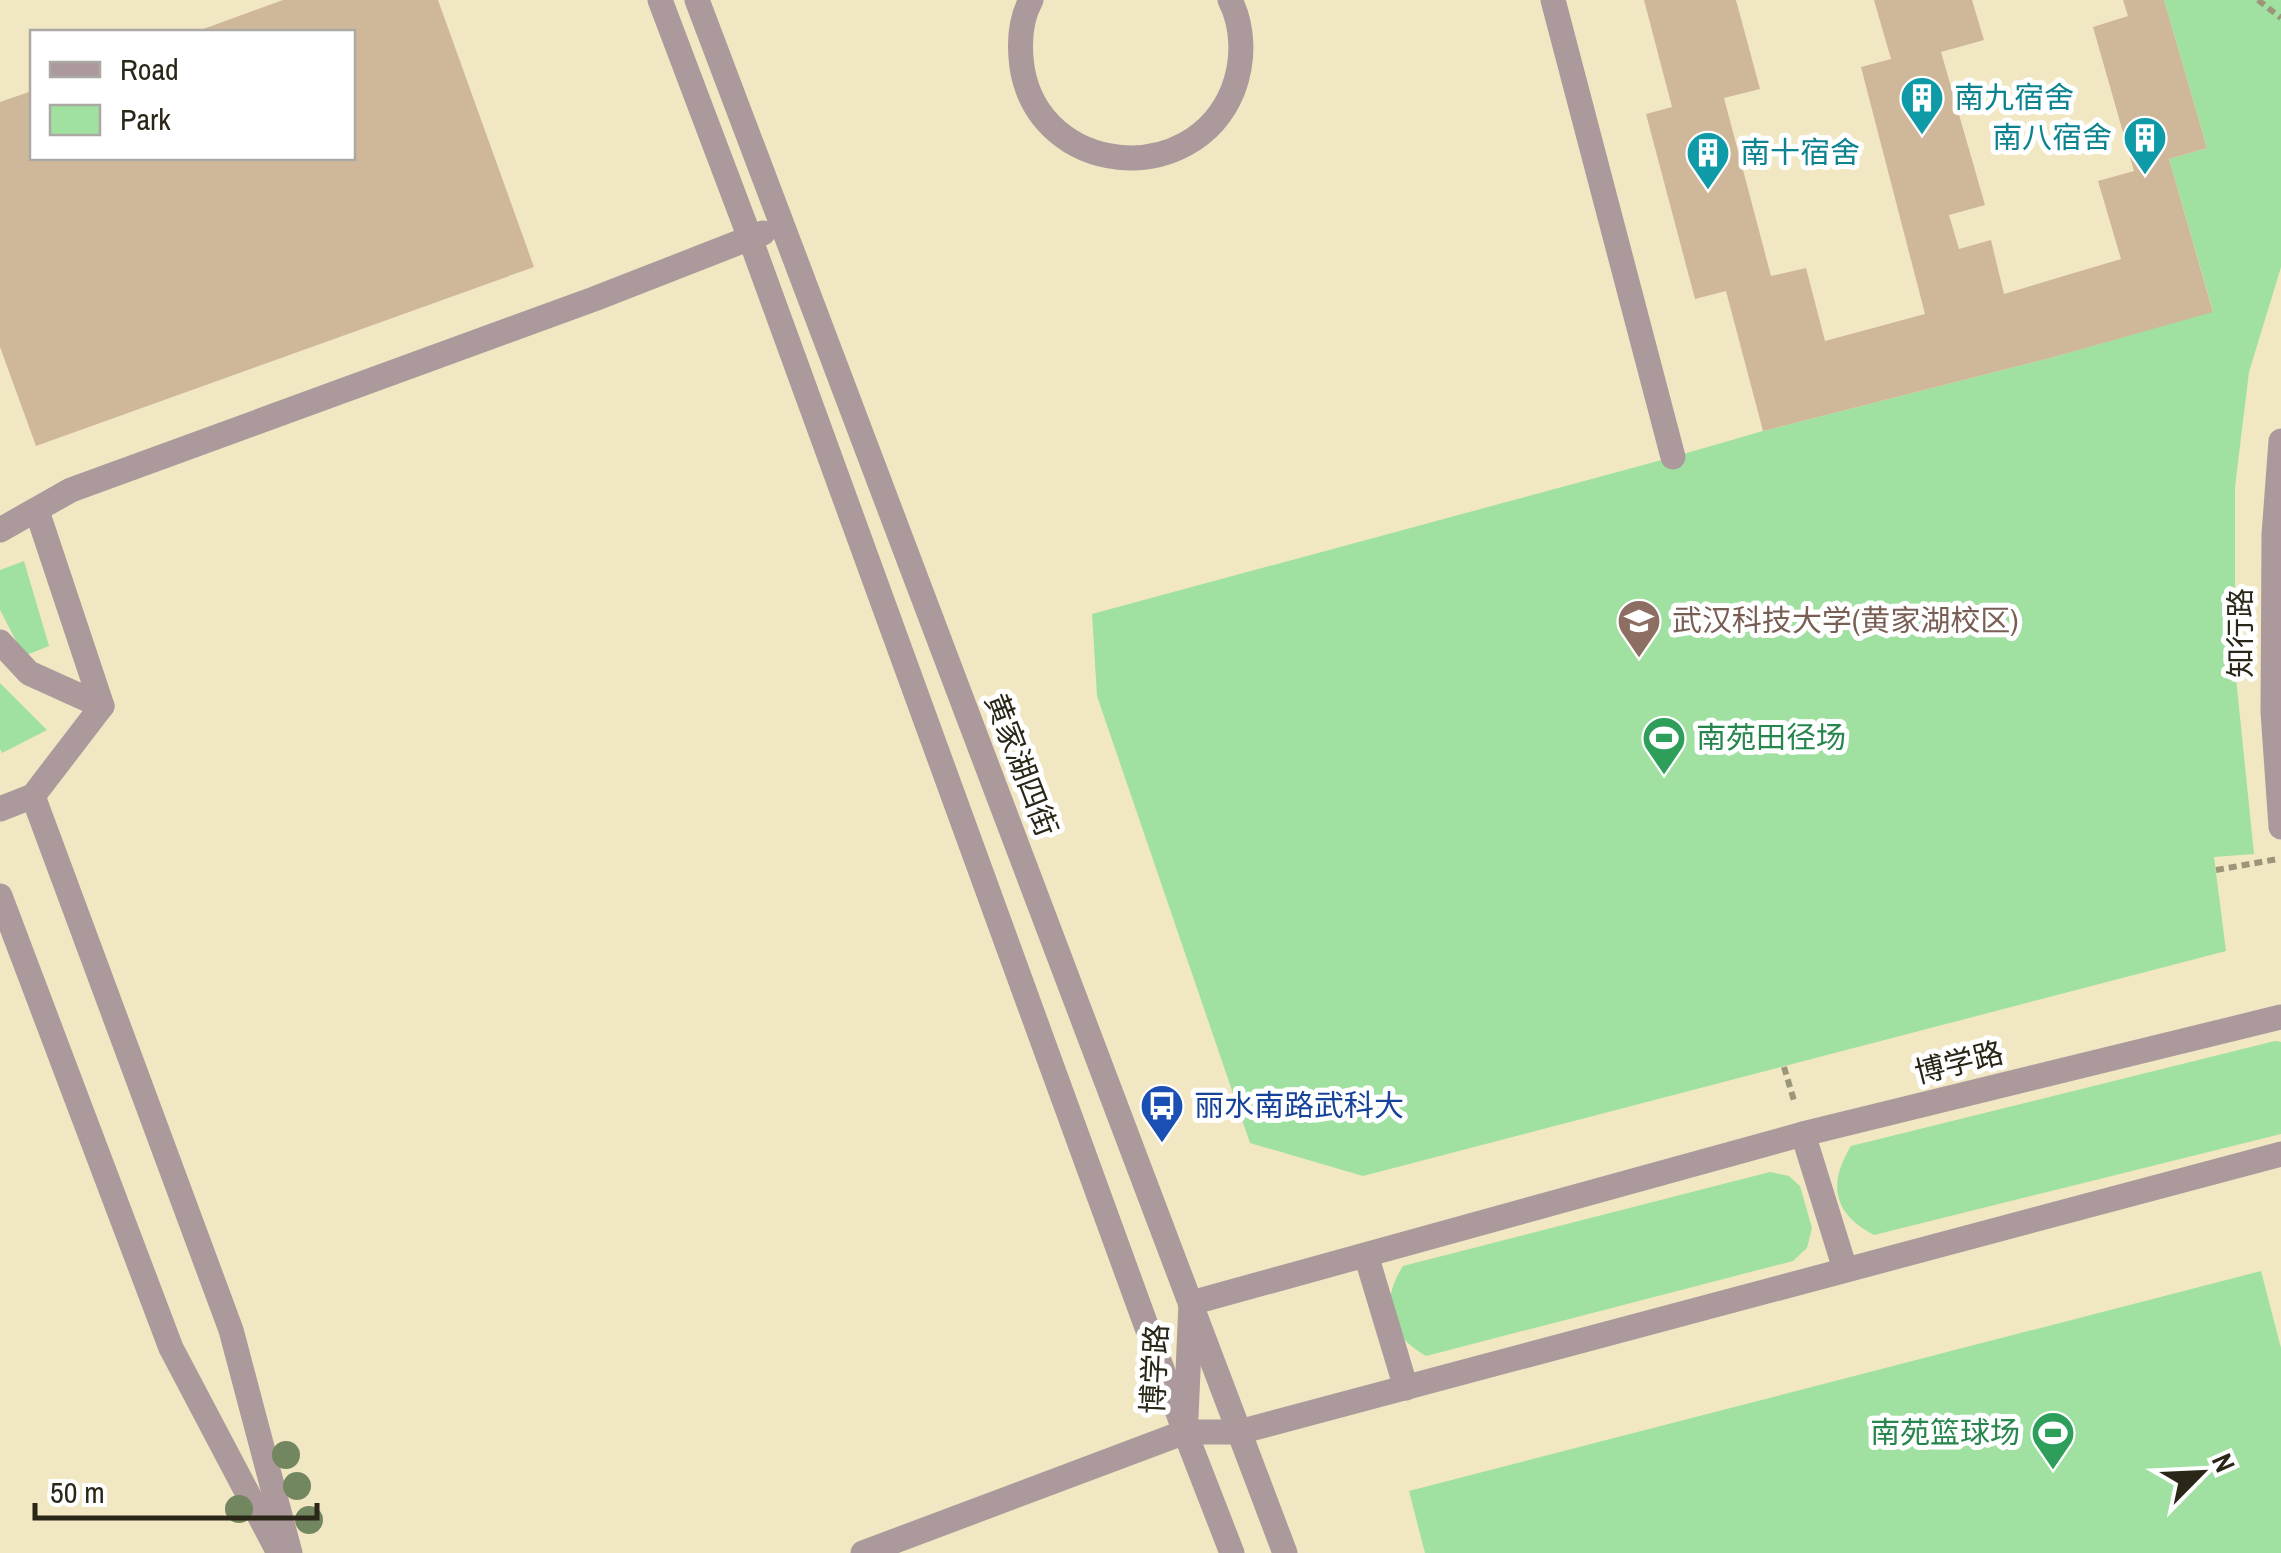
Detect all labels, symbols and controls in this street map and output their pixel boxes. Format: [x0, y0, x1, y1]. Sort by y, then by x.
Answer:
legend [30, 30, 355, 160]
text: Road [120, 49, 179, 89]
building icon: 南九宿舍 [1899, 75, 1945, 136]
place label: 南九宿舍 [1954, 77, 2074, 117]
text: Park [120, 99, 171, 139]
building icon: 南八宿舍 [2122, 115, 2168, 176]
place label: 南八宿舍 [1992, 117, 2112, 157]
building icon: 南十宿舍 [1685, 130, 1731, 191]
place label: 南十宿舍 [1740, 132, 1860, 172]
street label: 知行路 [2220, 588, 2260, 678]
school or university icon: 武汉科技大学(黄家湖校区) [1616, 598, 1662, 659]
place label: 武汉科技大学(黄家湖校区) [1672, 600, 2018, 640]
street label: 黄家湖四街 [976, 687, 1067, 842]
sports icon: 南苑田径场 [1641, 715, 1687, 776]
place label: 南苑田径场 [1696, 717, 1846, 757]
street label: 博学路 [1910, 1032, 2007, 1092]
bus stop icon: 丽水南路武科大 [1139, 1083, 1185, 1144]
place label: 丽水南路武科大 [1194, 1085, 1404, 1125]
street label: 博学路 [1132, 1323, 1176, 1415]
sports icon: 南苑篮球场 [2030, 1410, 2076, 1471]
place label: 南苑篮球场 [1870, 1412, 2020, 1452]
north arrow [2151, 1423, 2251, 1523]
text: N [2203, 1448, 2245, 1478]
scale bar [35, 1458, 318, 1520]
text: 50 m [50, 1472, 105, 1512]

